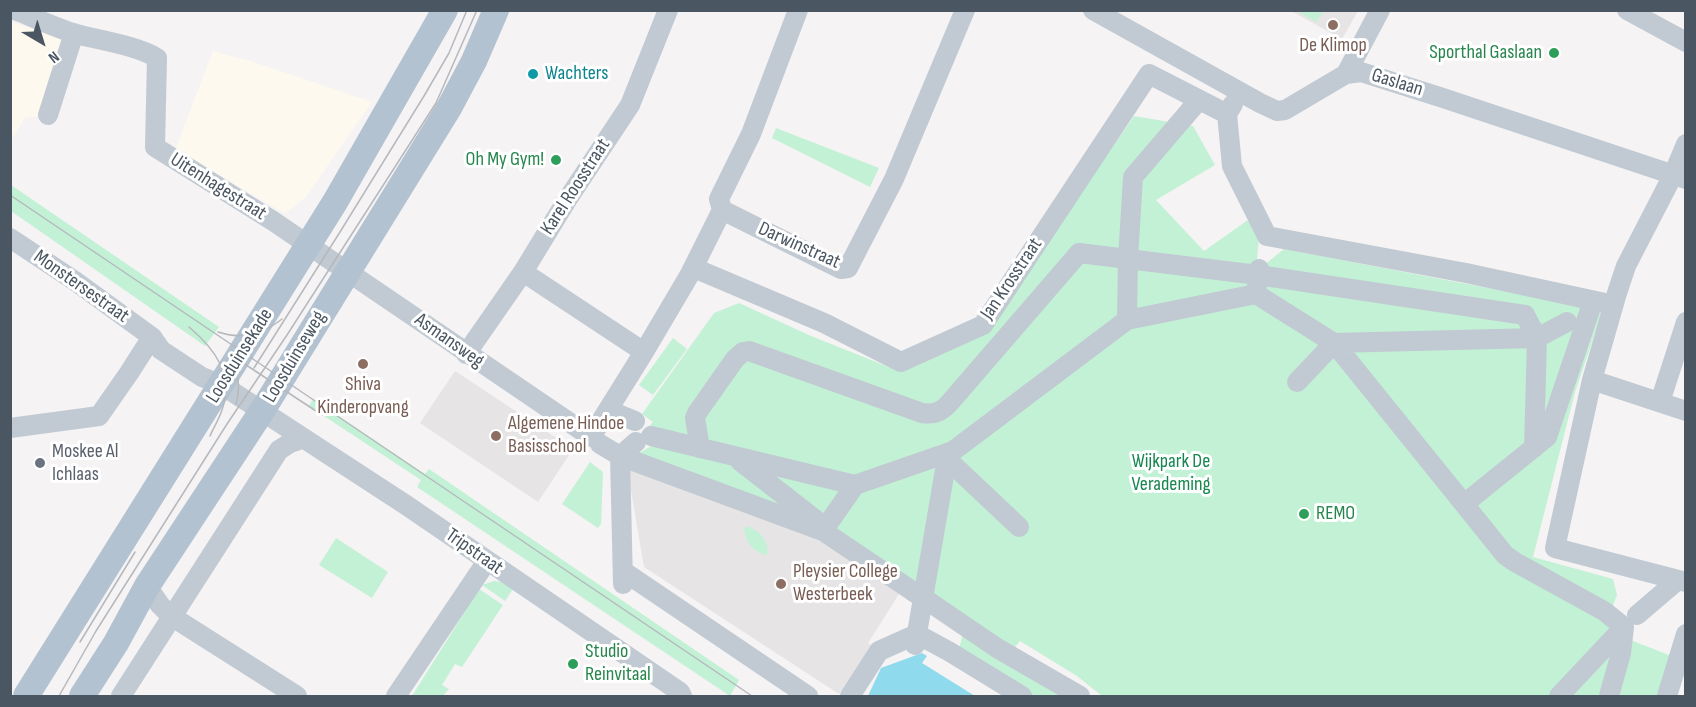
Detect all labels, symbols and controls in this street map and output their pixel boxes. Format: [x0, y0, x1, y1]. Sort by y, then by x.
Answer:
north arrow [12, 12, 72, 72]
marker: De Klimop [1326, 18, 1340, 32]
place label: De Klimop [1299, 34, 1367, 58]
place label: Sporthal Gaslaan [1429, 41, 1542, 65]
text: N [44, 46, 63, 67]
marker: Sporthal Gaslaan [1547, 46, 1561, 60]
place label: Wachters [545, 62, 608, 86]
street label: Gaslaan [1368, 64, 1426, 102]
marker: Wachters [526, 67, 540, 81]
street label: Karel Roosstraat [536, 134, 616, 240]
street label: Uitenhagestraat [166, 148, 270, 226]
place label: Oh My Gym! [466, 148, 544, 172]
marker: Oh My Gym! [549, 153, 563, 167]
street label: Darwinstraat [754, 217, 844, 275]
street label: Jan Krosstraat [976, 234, 1048, 324]
street label: Monstersestraat [29, 245, 133, 329]
street label: Loosduinsekade [202, 304, 278, 408]
street label: Loosduinseweg [258, 307, 332, 407]
street label: Asmansweg [410, 308, 488, 374]
marker: Shiva Kinderopvang [356, 357, 370, 371]
place label: Shiva Kinderopvang [317, 373, 409, 420]
place label: Algemene Hindoe Basisschool [508, 412, 624, 459]
marker: Algemene Hindoe Basisschool [489, 429, 503, 443]
place label: Moskee Al Ichlaas [52, 440, 118, 487]
park label: Wijkpark De Verademing [1131, 450, 1211, 497]
marker: Moskee Al Ichlaas [33, 456, 47, 470]
place label: REMO [1316, 502, 1355, 526]
marker: REMO [1297, 507, 1311, 521]
street label: Tripstraat [441, 524, 507, 580]
place label: Pleysier College Westerbeek [793, 560, 898, 607]
marker: Pleysier College Westerbeek [774, 577, 788, 591]
place label: Studio Reinvitaal [585, 640, 651, 687]
marker: Studio Reinvitaal [566, 657, 580, 671]

